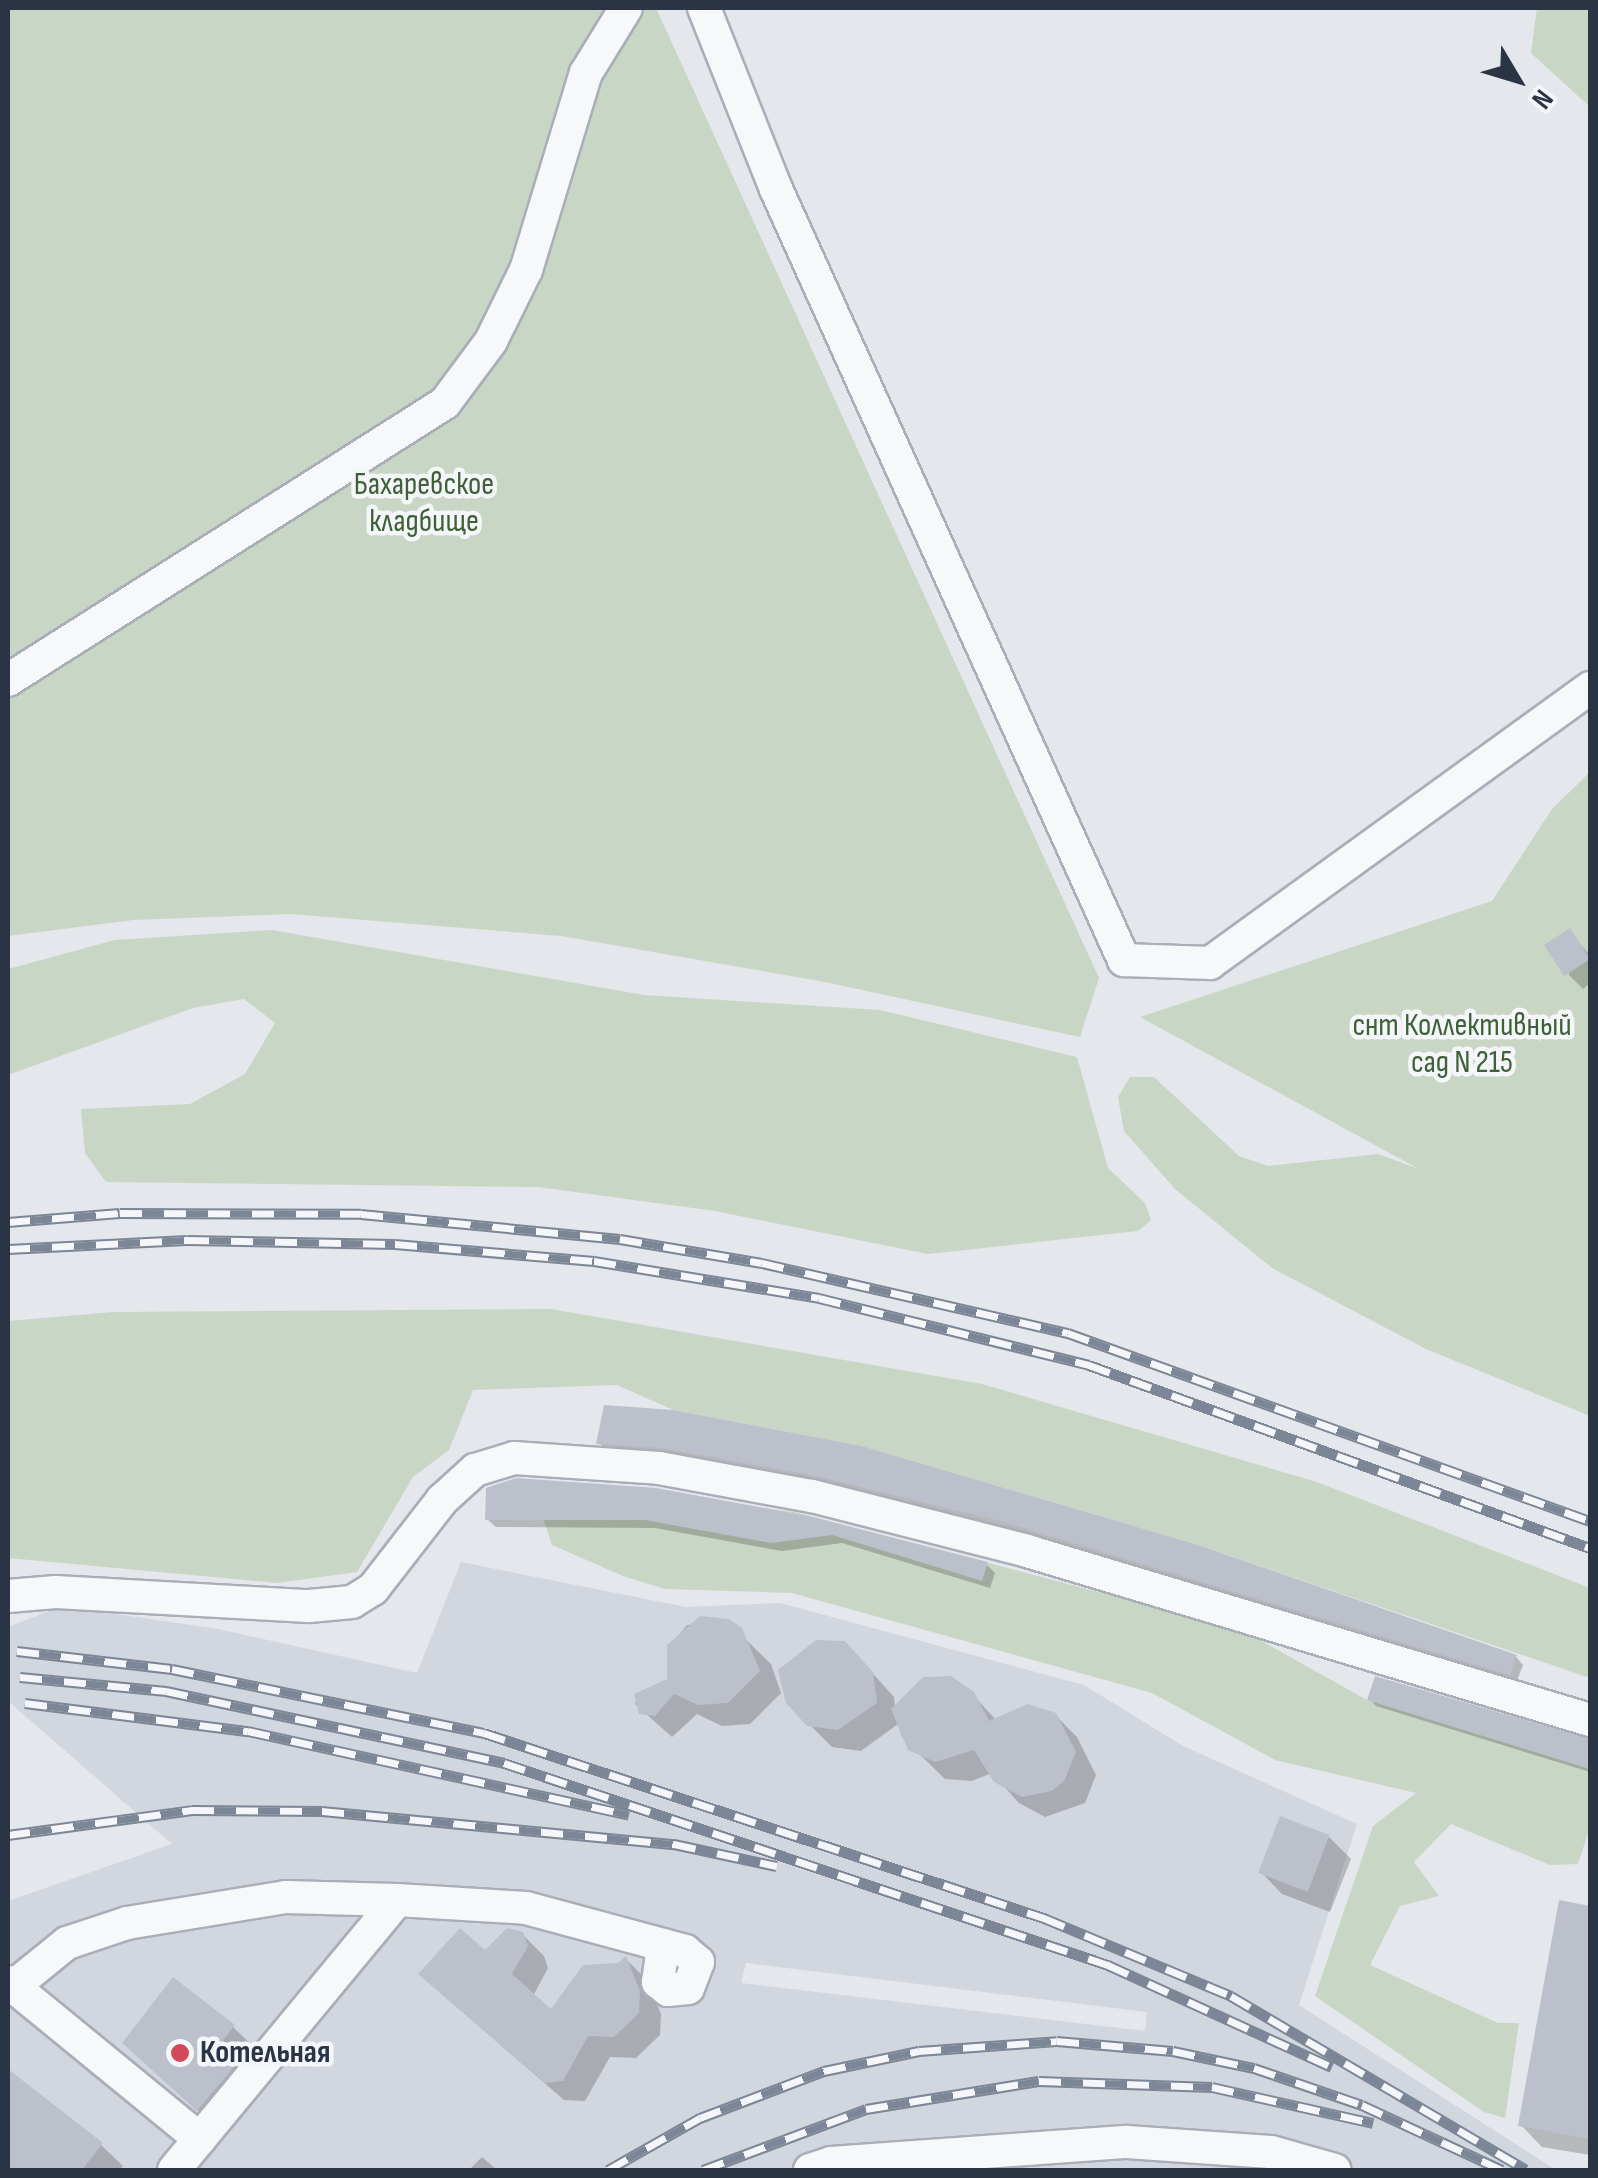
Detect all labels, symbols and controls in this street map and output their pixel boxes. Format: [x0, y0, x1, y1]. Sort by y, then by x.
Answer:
north arrow [1468, 30, 1568, 130]
text: N [1524, 83, 1560, 115]
park label: Бахаревское кладбище [354, 467, 494, 542]
park label: снт Коллективный сад N 215 [1352, 1008, 1572, 1083]
place label: Котельная [200, 2034, 330, 2072]
marker: Котельная [169, 2042, 191, 2064]

